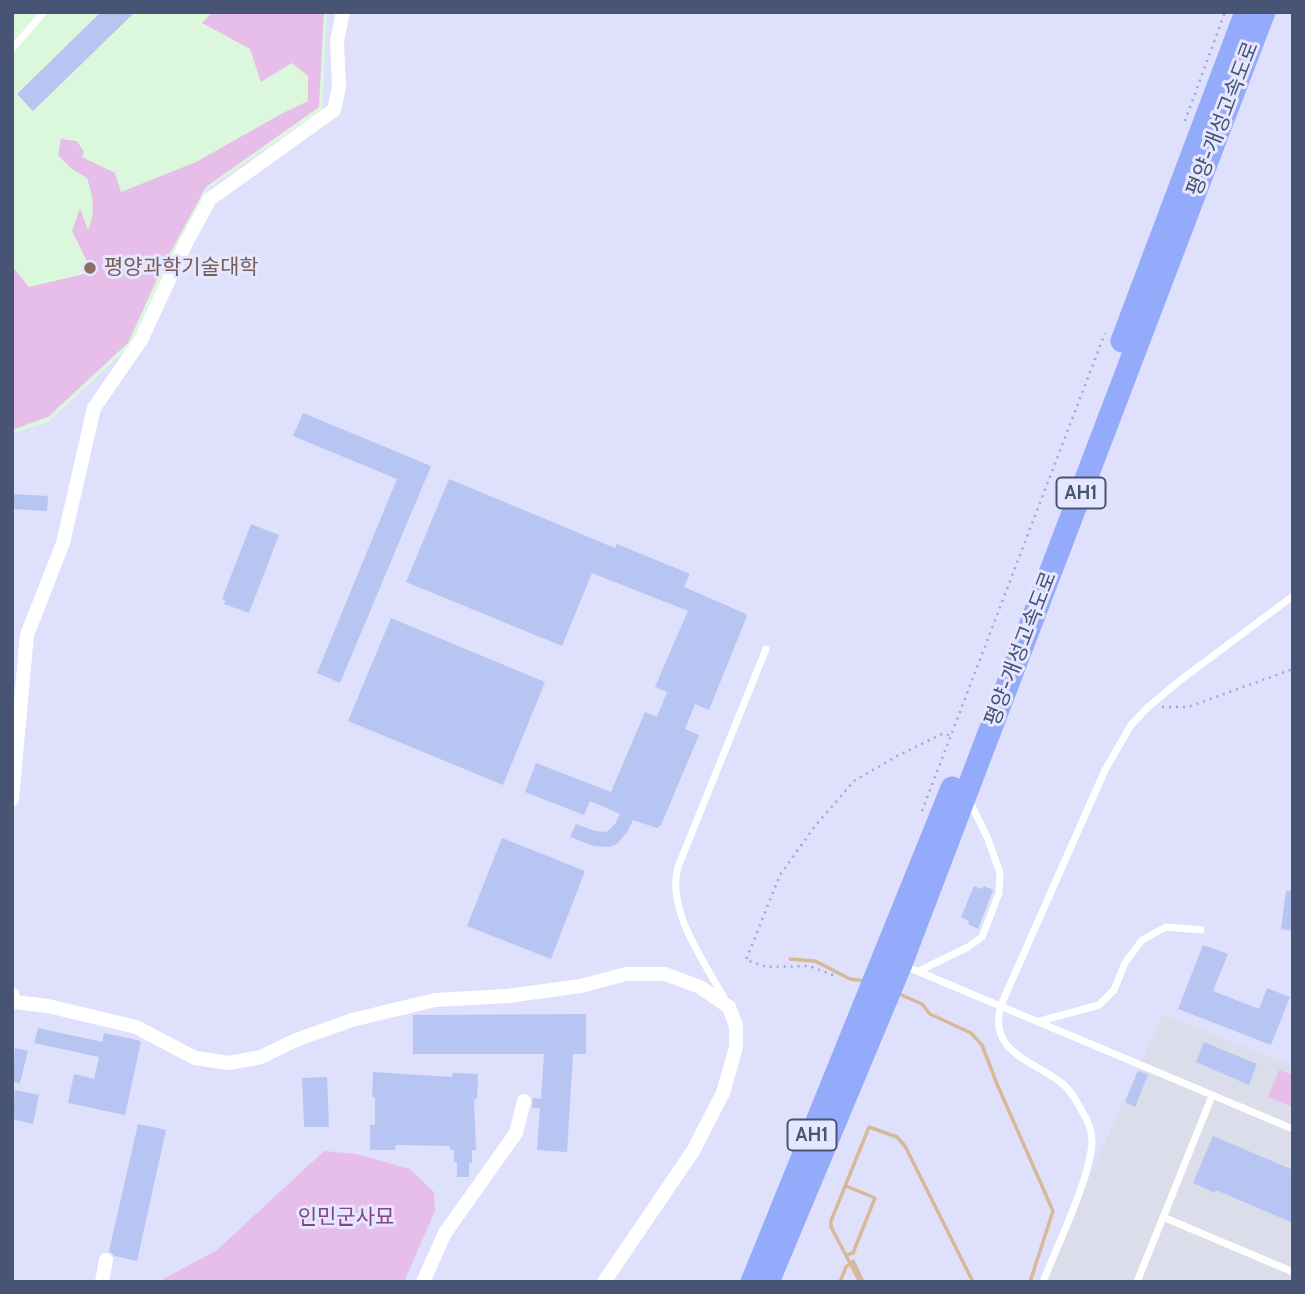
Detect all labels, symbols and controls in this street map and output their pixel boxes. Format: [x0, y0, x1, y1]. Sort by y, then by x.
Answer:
street label: 평양-개성고속도로 [1182, 38, 1264, 200]
place label: 평양과학기술대학 [104, 255, 259, 281]
marker: 평양과학기술대학 [82, 260, 98, 276]
road number: AH1 [1056, 478, 1106, 508]
street label: 평양-개성고속도로 [980, 568, 1062, 730]
road number: AH1 [788, 1120, 836, 1150]
park label: 인민군사묘 [298, 1205, 394, 1231]

